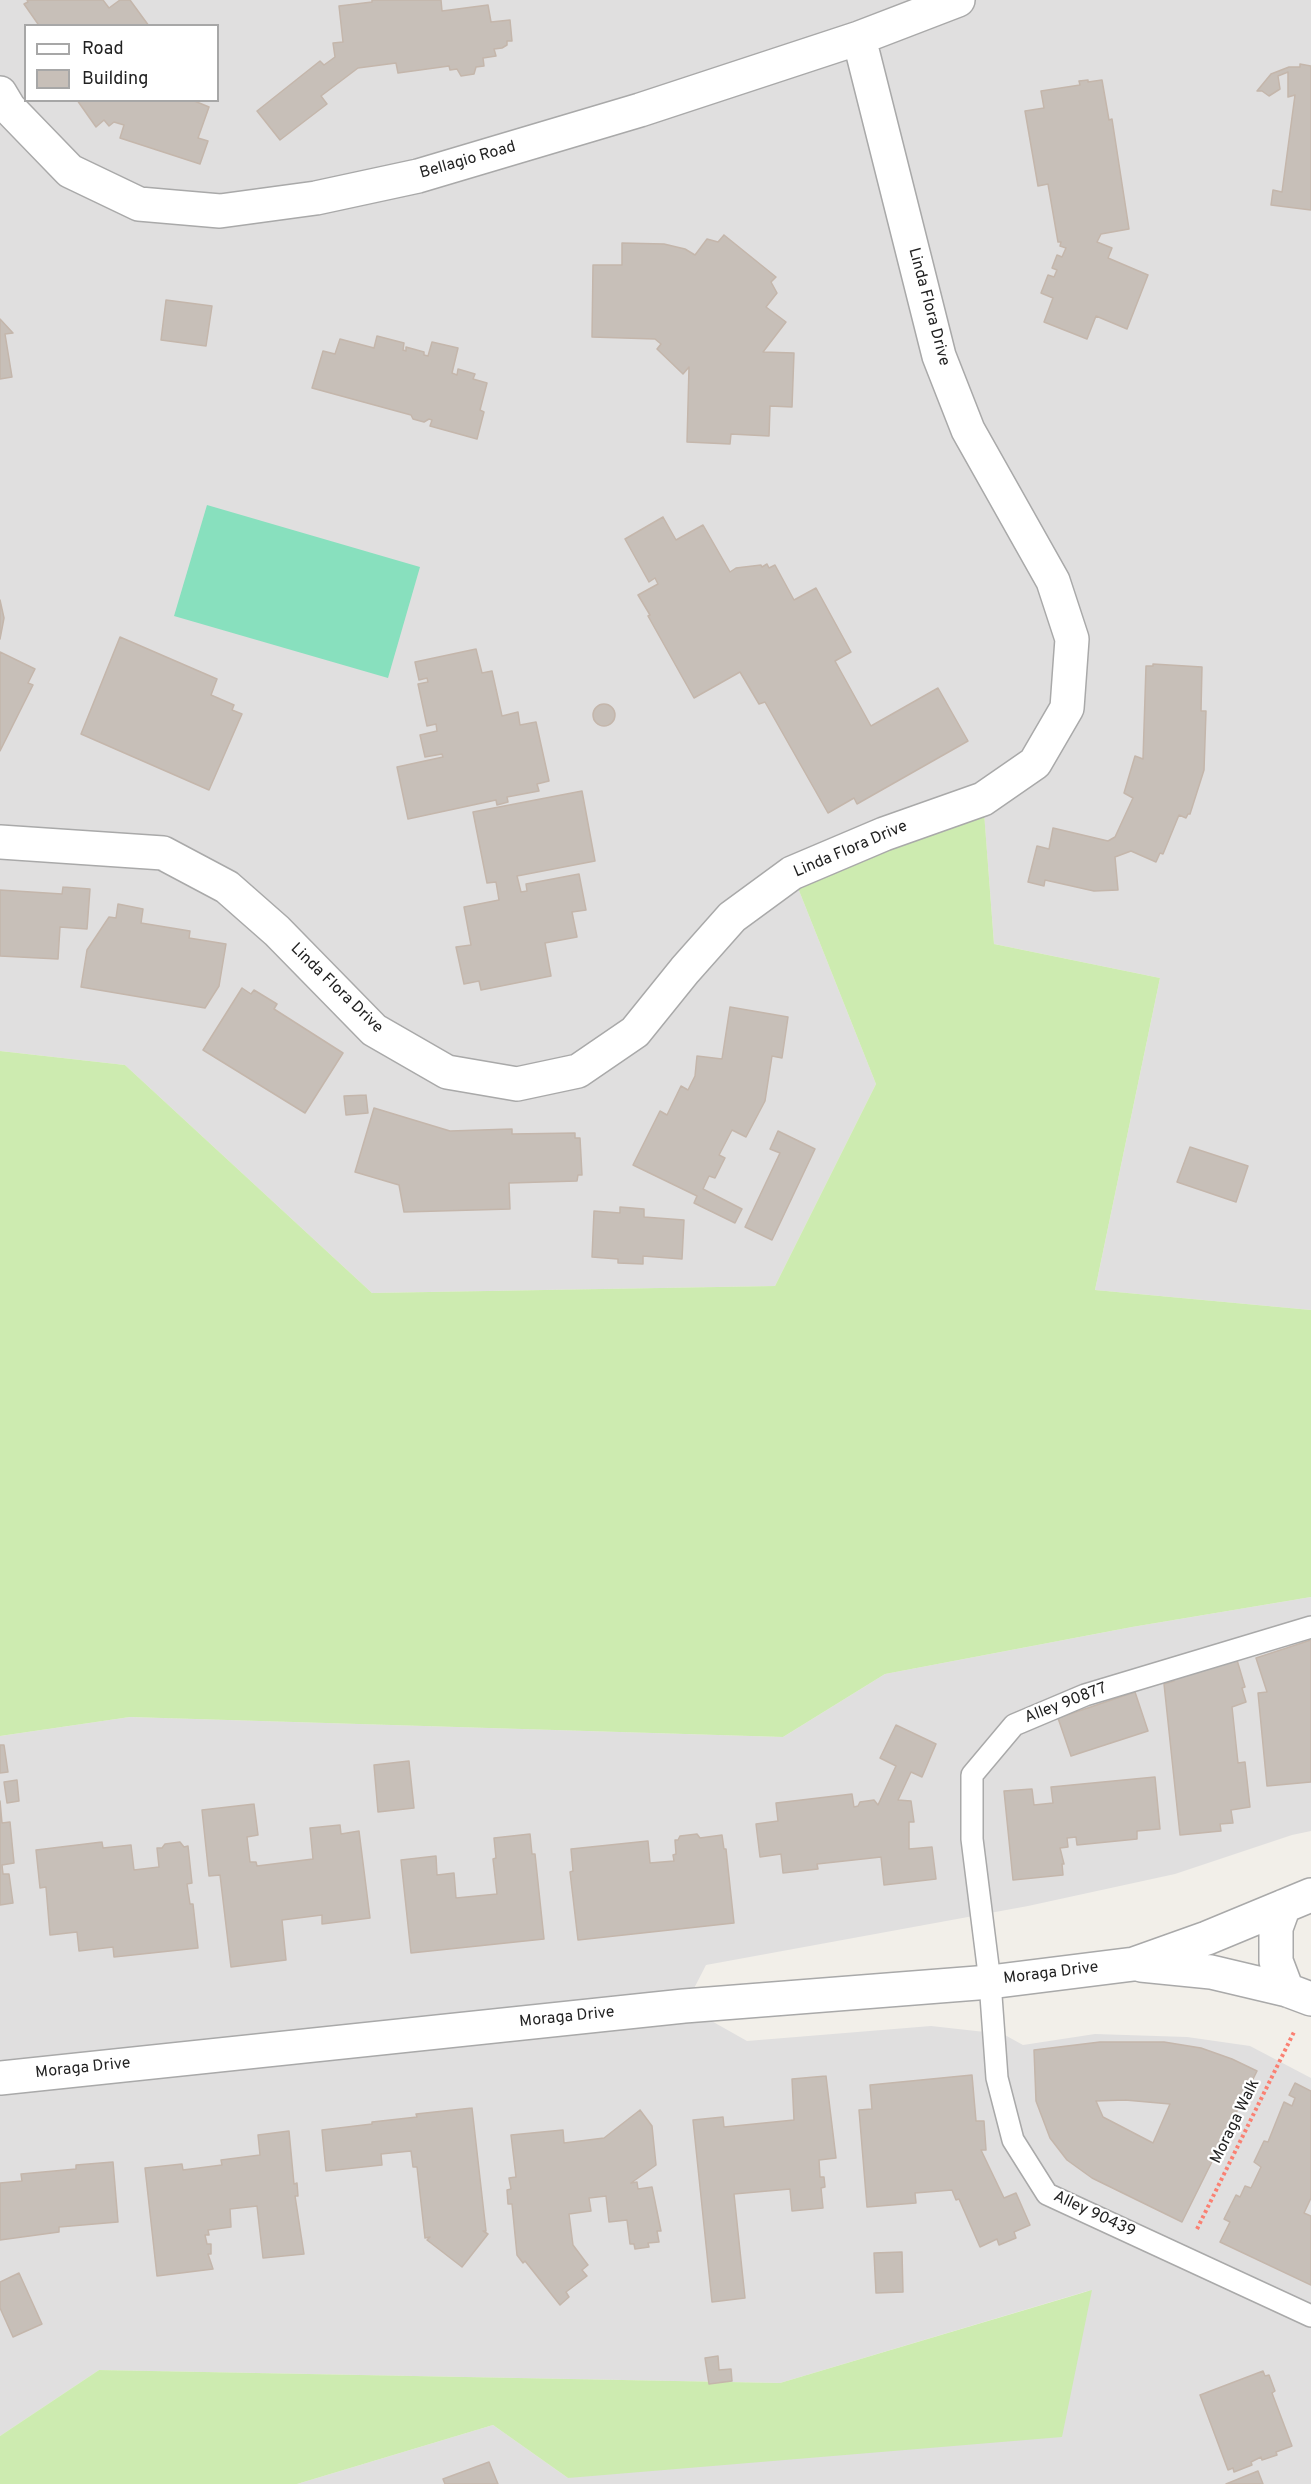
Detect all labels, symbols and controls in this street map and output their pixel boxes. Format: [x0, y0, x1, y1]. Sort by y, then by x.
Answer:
legend [24, 24, 219, 102]
text: Road [82, 38, 124, 61]
text: Building [82, 68, 148, 91]
street label: Bellagio Road [418, 138, 518, 184]
street label: Linda Flora Drive [903, 246, 953, 368]
street label: Linda Flora Drive [791, 817, 911, 883]
street label: Linda Flora Drive [286, 940, 386, 1038]
street label: Alley 90877 [1022, 1680, 1110, 1728]
street label: Moraga Drive [1002, 1959, 1100, 1989]
street label: Moraga Drive [519, 2003, 615, 2033]
street label: Moraga Drive [35, 2054, 131, 2084]
street label: Moraga Walk [1207, 2077, 1265, 2167]
street label: Alley 90439 [1050, 2188, 1138, 2242]

